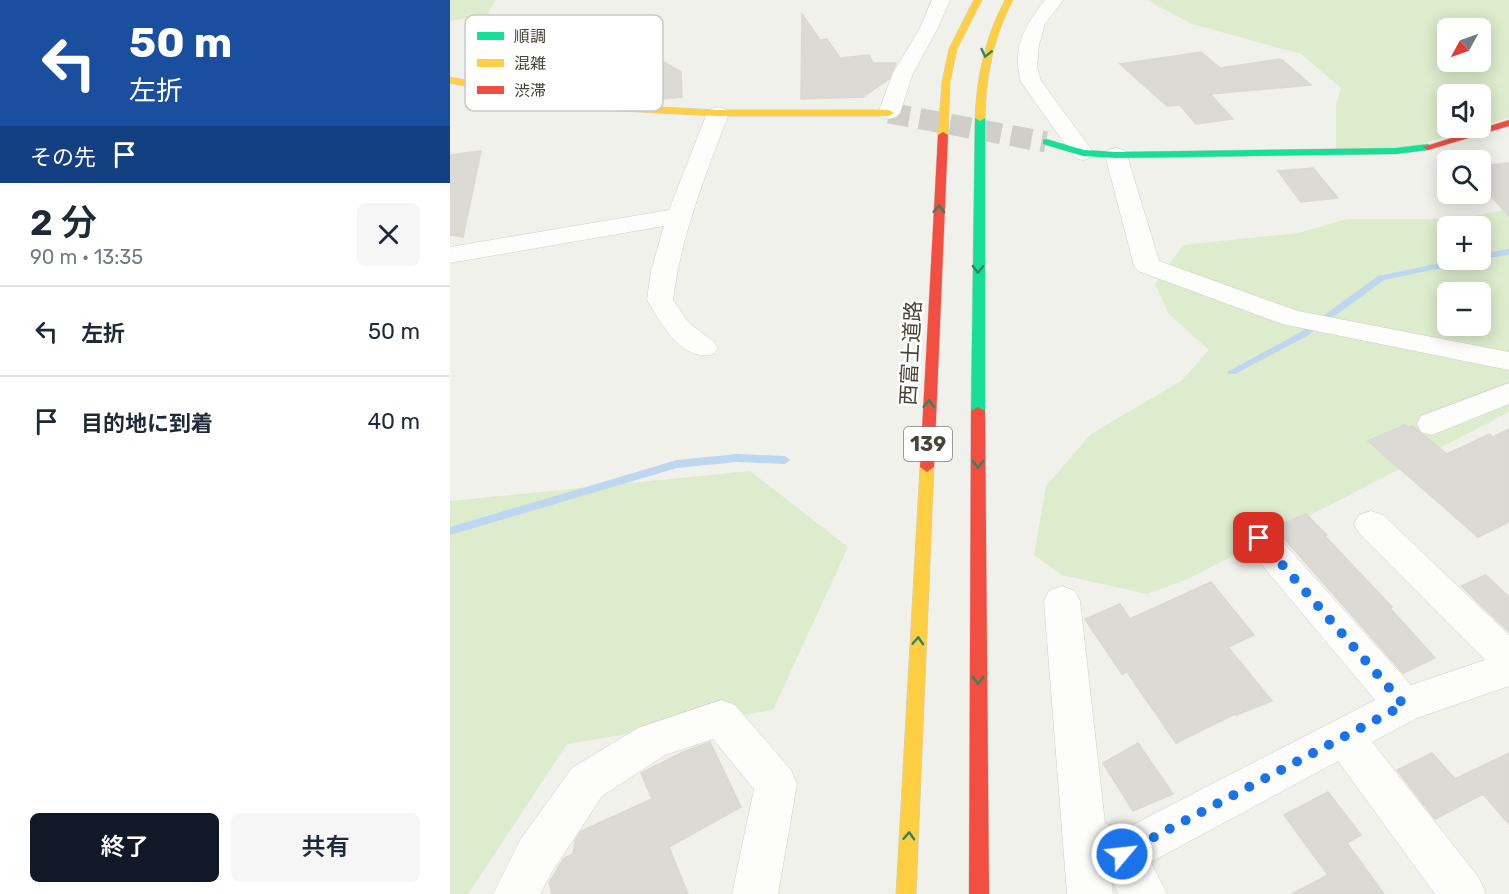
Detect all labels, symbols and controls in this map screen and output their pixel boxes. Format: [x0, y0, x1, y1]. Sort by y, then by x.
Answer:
legend [465, 15, 663, 111]
text: 50 m [129, 18, 232, 68]
north arrow [1437, 18, 1491, 72]
map controls [1437, 18, 1491, 336]
icon: left [30, 24, 108, 102]
text: 順調 [514, 27, 546, 46]
one-way arrow [980, 48, 993, 58]
text: 混雑 [514, 54, 546, 73]
text: 左折 [129, 75, 183, 107]
text: 渋滞 [514, 81, 546, 100]
button: sound [1437, 84, 1491, 138]
icon: arrive [108, 138, 141, 171]
text: その先 [30, 144, 96, 171]
button: search [1437, 150, 1491, 204]
text: 2 分 [30, 201, 97, 244]
button: close [357, 203, 420, 266]
one-way arrow [933, 205, 946, 214]
button: + [1437, 216, 1491, 270]
text: 90 m · 13:35 [30, 245, 143, 269]
one-way arrow [972, 264, 984, 273]
button: − [1437, 282, 1491, 336]
street label: 西富士道路 [895, 300, 926, 406]
icon: left [30, 315, 63, 348]
text: 50 m [368, 318, 420, 345]
text: 左折 [81, 320, 125, 347]
one-way arrow [923, 400, 936, 409]
icon: arrive [30, 405, 63, 438]
text: 40 m [367, 408, 420, 435]
text: 目的地に到着 [81, 410, 213, 437]
road number: 139 [904, 427, 952, 461]
one-way arrow [972, 459, 984, 468]
pin [1233, 512, 1284, 563]
icon: arrive [1242, 521, 1275, 554]
one-way arrow [912, 636, 925, 645]
one-way arrow [972, 675, 984, 684]
button: 終了 [30, 813, 219, 882]
button: 共有 [231, 813, 420, 882]
position arrow [1090, 822, 1154, 886]
one-way arrow [902, 831, 915, 840]

